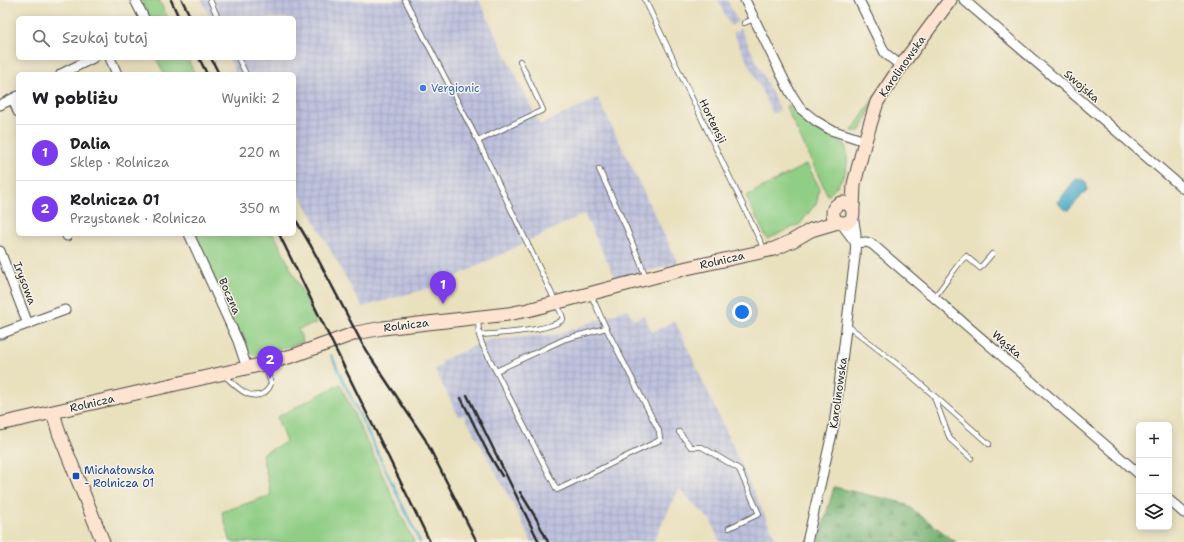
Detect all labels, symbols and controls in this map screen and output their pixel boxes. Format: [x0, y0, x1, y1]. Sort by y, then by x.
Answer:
search box [16, 16, 296, 60]
icon: search [30, 27, 52, 49]
text: Szukaj tutaj [62, 28, 148, 48]
street label: Karolinowska [876, 32, 929, 100]
street label: Swojska [1061, 67, 1103, 106]
place label: Vergionic [431, 81, 480, 96]
marker: Vergionic [418, 83, 428, 93]
text: W pobliżu [32, 87, 118, 109]
text: Wyniki: 2 [221, 90, 280, 107]
street label: Hortensji [695, 96, 730, 146]
text: Dalia [70, 134, 110, 154]
text: 1 [42, 144, 48, 161]
text: 220 m [238, 144, 280, 161]
text: Sklep · Rolnicza [70, 154, 169, 171]
text: Rolnicza 01 [70, 190, 160, 210]
text: 2 [40, 200, 50, 217]
text: 350 m [239, 200, 280, 217]
text: Przystanek · Rolnicza [70, 210, 206, 227]
street label: Rolnicza [698, 248, 746, 273]
street label: Irysowa [10, 260, 40, 307]
pin: 1 [430, 271, 456, 304]
street label: Boczna [215, 276, 244, 317]
your location [732, 302, 752, 322]
street label: Rolnicza [383, 315, 430, 336]
street label: Wąska [989, 327, 1025, 362]
pin: 2 [257, 346, 283, 379]
street label: Karolinowska [826, 356, 851, 430]
street label: Rolnicza [68, 391, 116, 416]
map controls [1136, 422, 1172, 530]
button: + [1136, 422, 1172, 458]
button: − [1136, 458, 1172, 494]
place label: Michałowska - Rolnicza 01 [84, 463, 154, 491]
marker: Michałowska - Rolnicza 01 [71, 471, 81, 481]
button: layers [1136, 494, 1172, 530]

